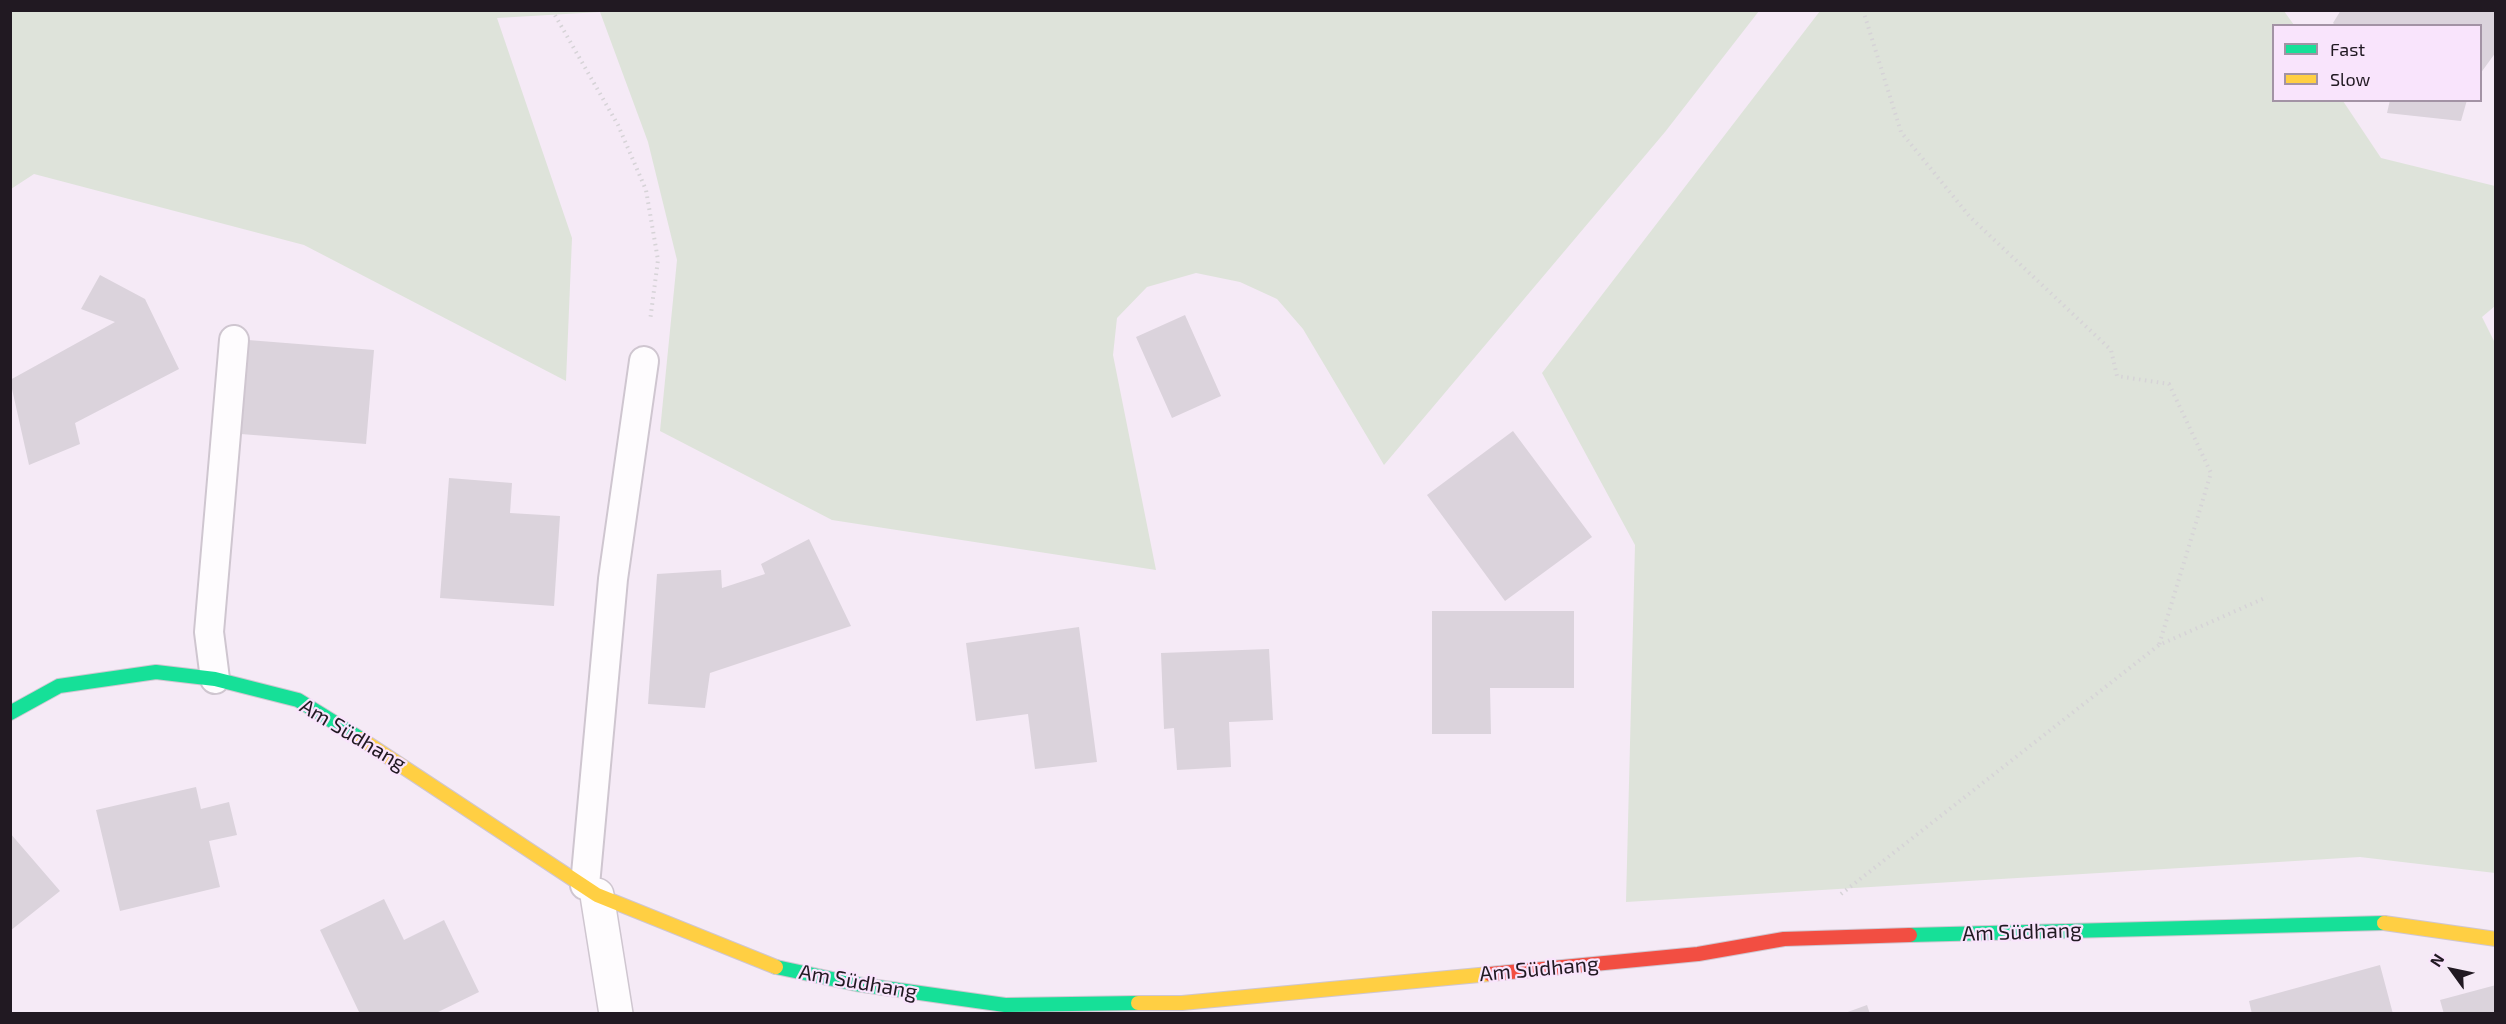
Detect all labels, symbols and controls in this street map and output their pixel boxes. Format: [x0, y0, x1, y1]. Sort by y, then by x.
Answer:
legend [2272, 24, 2482, 102]
text: Fast [2330, 38, 2365, 60]
text: Slow [2330, 68, 2370, 90]
street label: Am Südhang [295, 693, 411, 777]
street label: Am Südhang [1962, 917, 2082, 947]
north arrow [2422, 940, 2482, 1000]
text: N [2425, 950, 2448, 970]
street label: Am Südhang [1478, 951, 1600, 987]
street label: Am Südhang [797, 959, 919, 1005]

